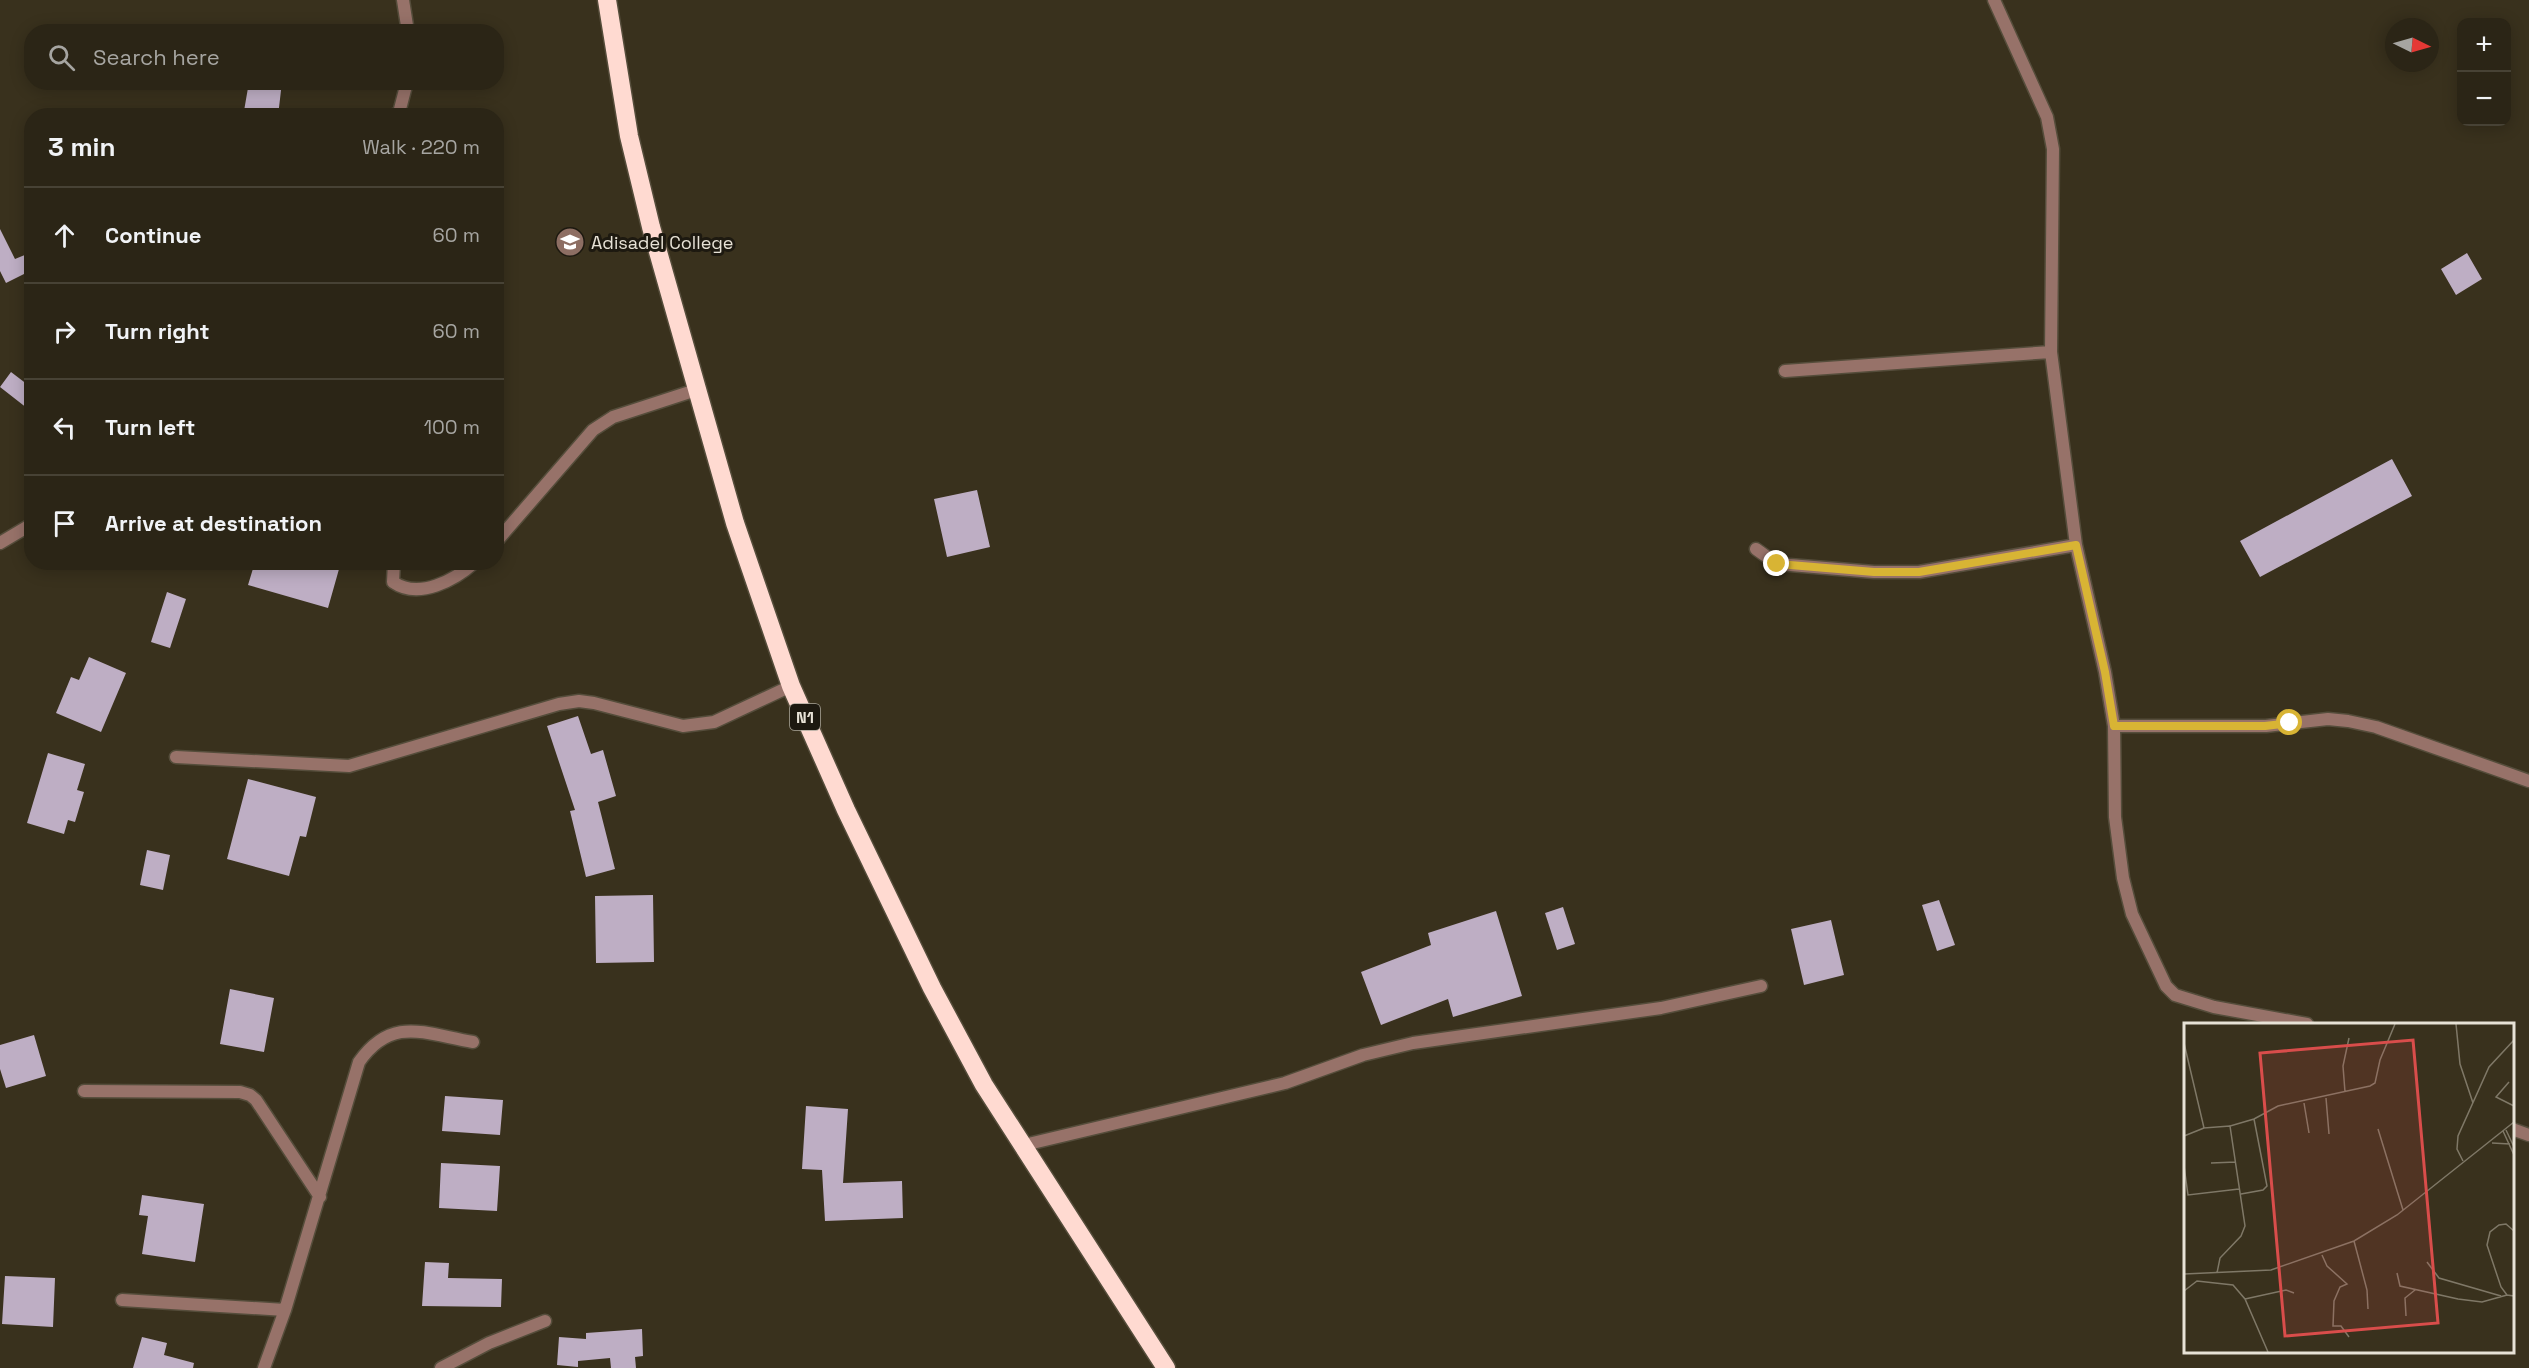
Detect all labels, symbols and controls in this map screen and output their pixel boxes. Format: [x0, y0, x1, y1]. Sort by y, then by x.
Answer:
north arrow [2385, 18, 2439, 72]
map controls [2457, 18, 2511, 126]
button: + [2457, 18, 2511, 72]
search box [24, 24, 504, 90]
icon: search [45, 41, 78, 74]
text: Search here [93, 43, 220, 71]
button: − [2457, 72, 2511, 126]
text: 3 min [48, 130, 116, 164]
text: Walk · 220 m [362, 134, 480, 160]
icon: ahead [48, 219, 81, 252]
text: Continue [105, 221, 201, 249]
text: 60 m [433, 222, 480, 248]
school or university icon: Adisadel College [554, 226, 586, 258]
place label: Adisadel College [591, 231, 734, 254]
icon: right [48, 315, 81, 348]
text: Turn right [105, 317, 210, 345]
text: 60 m [433, 318, 480, 344]
icon: left [48, 411, 81, 444]
text: Turn left [105, 413, 195, 441]
text: 100 m [424, 414, 480, 440]
icon: arrive [48, 507, 81, 540]
text: Arrive at destination [105, 509, 322, 537]
route end [1763, 550, 1789, 576]
road number: N1 [790, 704, 820, 730]
route start [2276, 709, 2302, 735]
inset map [2184, 1023, 2514, 1353]

